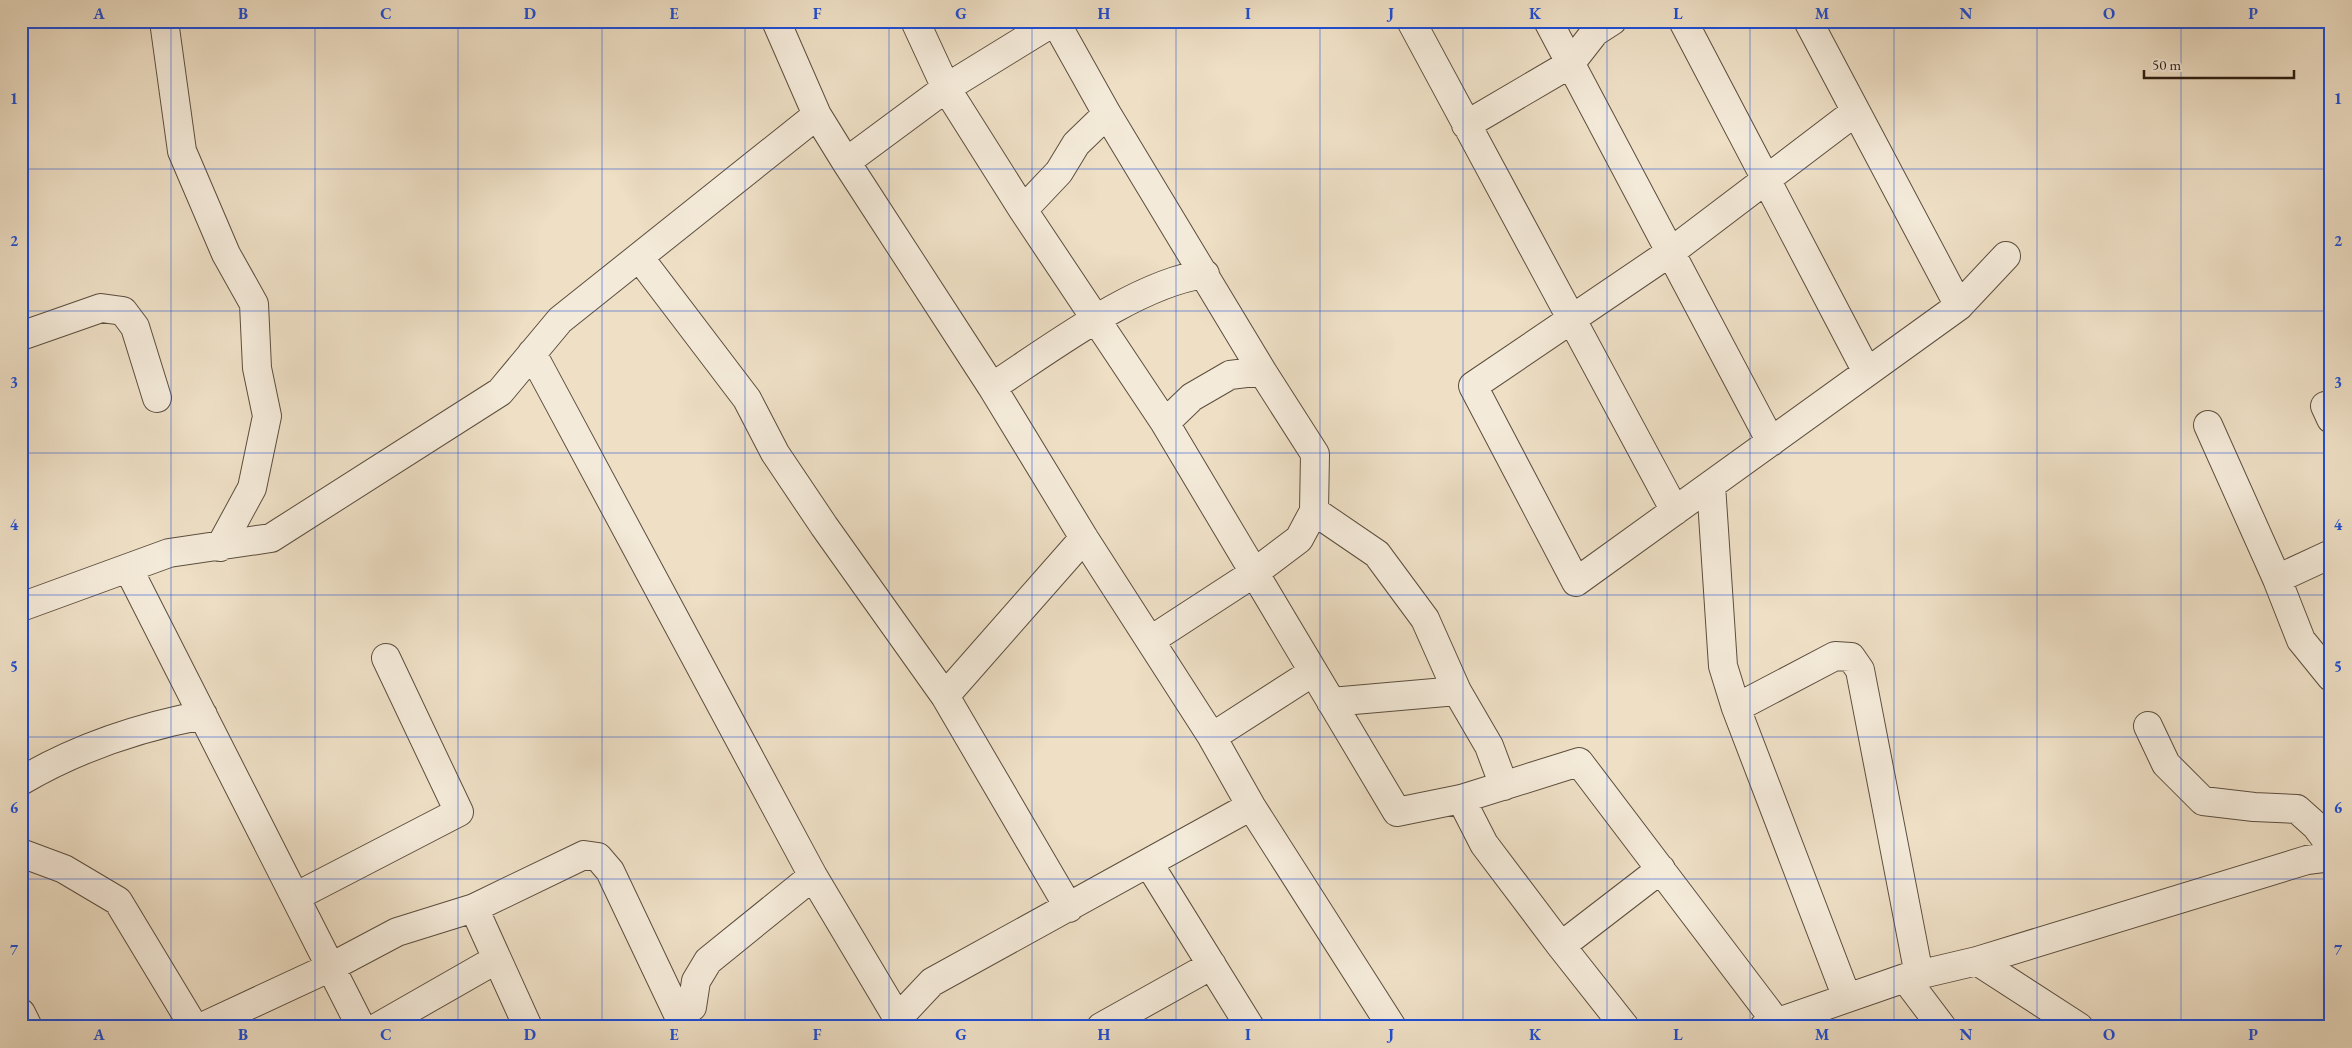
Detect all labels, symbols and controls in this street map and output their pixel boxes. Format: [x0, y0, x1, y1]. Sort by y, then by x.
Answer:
text: A [92, 3, 105, 24]
text: B [238, 3, 248, 24]
text: C [380, 3, 392, 24]
text: D [524, 3, 536, 24]
text: E [669, 3, 679, 24]
text: F [813, 3, 822, 24]
text: G [955, 3, 967, 24]
text: H [1098, 3, 1111, 24]
text: I [1245, 3, 1251, 24]
text: J [1386, 3, 1394, 24]
text: K [1529, 3, 1542, 24]
text: L [1673, 3, 1683, 24]
text: M [1815, 3, 1830, 24]
text: N [1960, 3, 1973, 24]
text: O [2103, 3, 2115, 24]
text: P [2248, 3, 2258, 24]
scale bar [2144, 48, 2294, 80]
text: 50 m [2152, 55, 2181, 74]
text: 1 [10, 88, 18, 109]
text: 1 [2334, 88, 2342, 109]
text: 2 [10, 230, 19, 251]
text: 2 [2334, 230, 2343, 251]
text: 3 [10, 372, 18, 393]
text: 3 [2334, 372, 2342, 393]
text: 4 [10, 514, 19, 535]
text: 4 [2334, 514, 2343, 535]
text: 5 [10, 656, 18, 677]
text: 5 [2334, 656, 2342, 677]
text: 6 [10, 797, 19, 818]
text: 6 [2334, 797, 2343, 818]
text: 7 [10, 939, 19, 960]
text: 7 [2334, 939, 2343, 960]
text: A [92, 1024, 105, 1045]
text: B [238, 1024, 248, 1045]
text: C [380, 1024, 392, 1045]
text: D [524, 1024, 536, 1045]
text: E [669, 1024, 679, 1045]
text: F [813, 1024, 822, 1045]
text: G [955, 1024, 967, 1045]
text: H [1098, 1024, 1111, 1045]
text: I [1245, 1024, 1251, 1045]
text: J [1386, 1024, 1394, 1045]
text: K [1529, 1024, 1542, 1045]
text: L [1673, 1024, 1683, 1045]
text: M [1815, 1024, 1830, 1045]
text: N [1960, 1024, 1973, 1045]
text: O [2103, 1024, 2115, 1045]
text: P [2248, 1024, 2258, 1045]

